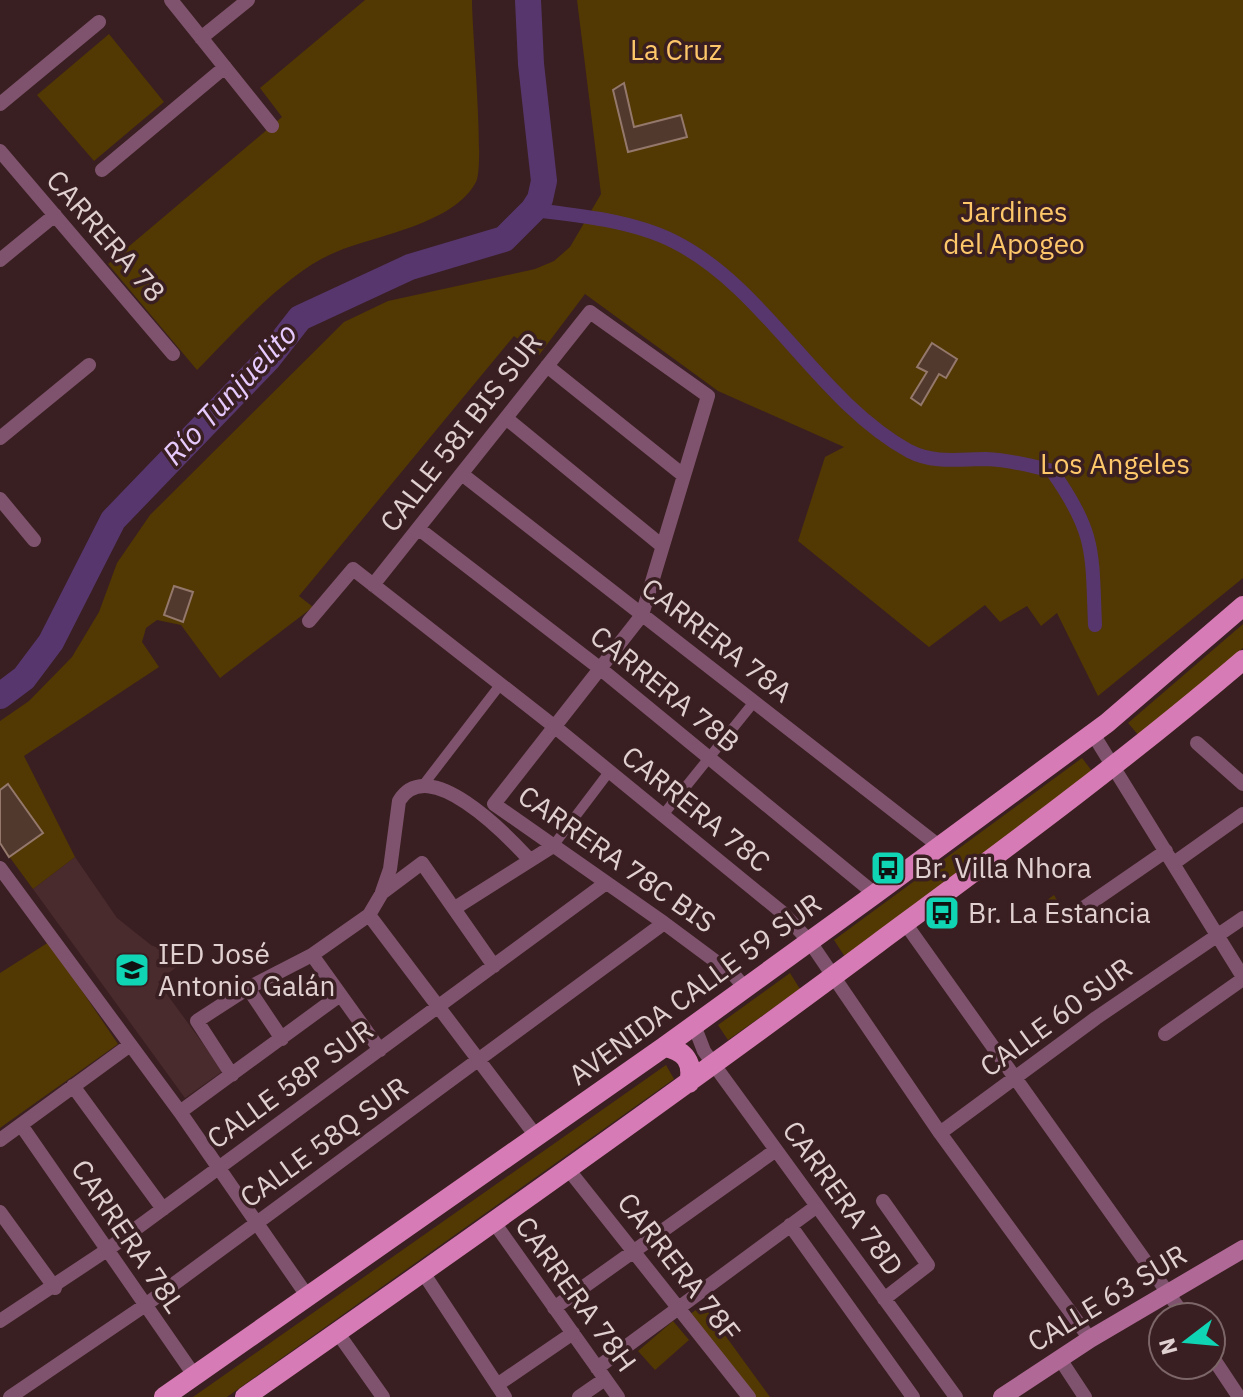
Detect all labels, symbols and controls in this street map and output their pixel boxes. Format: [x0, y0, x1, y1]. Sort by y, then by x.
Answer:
park label: La Cruz [630, 31, 722, 68]
street label: CARRERA 78 [39, 162, 174, 310]
park label: Jardines del Apogeo [943, 193, 1085, 262]
water label: Río Tunjuelito [153, 314, 305, 472]
street label: CALLE 58I BIS SUR [371, 324, 550, 539]
park label: Los Angeles [1040, 445, 1190, 482]
street label: CARRERA 78A [634, 569, 800, 710]
street label: CARRERA 78B [583, 617, 748, 760]
street label: CARRERA 78C [614, 737, 778, 880]
street label: CARRERA 78C BIS [511, 777, 723, 941]
bus stop icon: Br. Villa Nhora [869, 849, 907, 887]
place label: Br. Villa Nhora [914, 849, 1092, 886]
street label: AVENIDA CALLE 59 SUR [561, 884, 829, 1093]
bus stop icon: Br. La Estancia [923, 894, 961, 932]
place label: Br. La Estancia [968, 894, 1151, 931]
place label: IED José Antonio Galán [158, 935, 335, 1004]
street label: CALLE 60 SUR [972, 949, 1139, 1084]
school or university icon: IED José Antonio Galán [113, 951, 151, 989]
street label: CALLE 58P SUR [199, 1011, 380, 1156]
street label: CALLE 58Q SUR [232, 1068, 415, 1215]
street label: CARRERA 78D [775, 1113, 912, 1282]
street label: CARRERA 78L [63, 1152, 193, 1320]
street label: CARRERA 78F [610, 1185, 749, 1349]
street label: CARRERA 78H [508, 1209, 645, 1379]
street label: CALLE 63 SUR [1020, 1235, 1193, 1360]
north arrow [1147, 1301, 1227, 1381]
text: N [1151, 1335, 1183, 1358]

